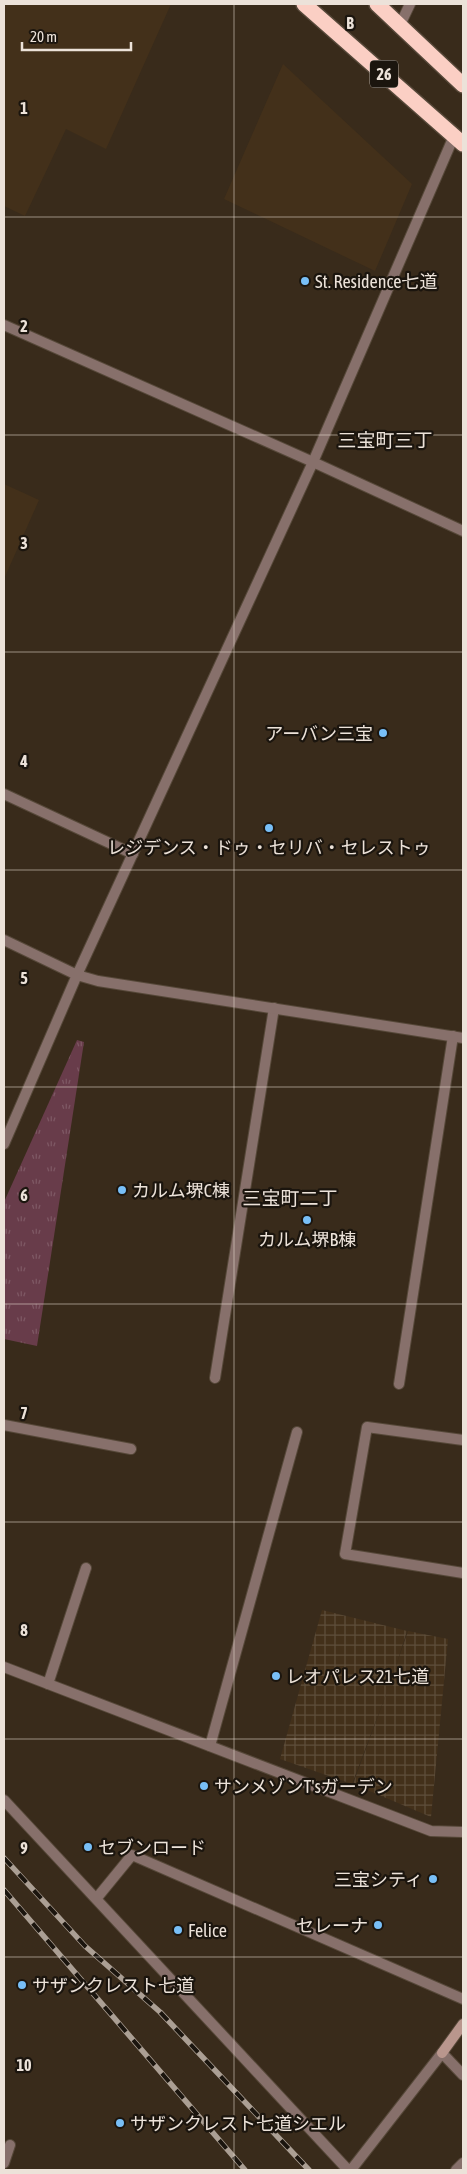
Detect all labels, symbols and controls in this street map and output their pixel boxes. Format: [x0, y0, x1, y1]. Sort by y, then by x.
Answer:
text: B [346, 14, 354, 32]
scale bar [22, 20, 131, 52]
text: 20 m [30, 28, 57, 45]
road number: 26 [370, 61, 398, 88]
text: 1 [20, 99, 28, 117]
place label: St. Residence七道 [315, 271, 437, 292]
marker: St. Residence七道 [299, 275, 311, 287]
text: 2 [20, 317, 28, 335]
district label: 三宝町三丁 [337, 429, 433, 451]
text: 3 [20, 534, 28, 552]
place label: アーバン三宝 [265, 723, 373, 744]
marker: アーバン三宝 [377, 727, 389, 739]
text: 4 [19, 752, 28, 770]
marker: レジデンス・ドゥ・セリバ・セレストゥ [263, 822, 275, 834]
place label: レジデンス・ドゥ・セリバ・セレストゥ [107, 837, 431, 858]
text: 5 [20, 969, 28, 987]
place label: カルム堺C棟 [132, 1180, 230, 1201]
marker: カルム堺C棟 [116, 1184, 128, 1196]
text: 6 [20, 1186, 28, 1204]
district label: 三宝町二丁 [242, 1187, 338, 1209]
marker: カルム堺B棟 [301, 1214, 313, 1226]
place label: カルム堺B棟 [258, 1229, 356, 1250]
text: 7 [20, 1404, 28, 1422]
text: 8 [20, 1621, 28, 1639]
place label: レオパレス21七道 [286, 1666, 429, 1687]
marker: レオパレス21七道 [270, 1670, 282, 1682]
place label: サンメゾンT'sガーデン [214, 1776, 393, 1797]
marker: サンメゾンT'sガーデン [198, 1780, 210, 1792]
place label: セブンロード [98, 1837, 206, 1858]
text: 9 [20, 1839, 28, 1857]
marker: セブンロード [82, 1841, 94, 1853]
place label: 三宝シティ [334, 1869, 423, 1890]
marker: 三宝シティ [427, 1873, 439, 1885]
place label: セレーナ [296, 1915, 368, 1936]
marker: セレーナ [372, 1919, 384, 1931]
place label: Felice [188, 1920, 227, 1941]
marker: Felice [172, 1924, 184, 1936]
place label: サザンクレスト七道 [32, 1975, 194, 1996]
marker: サザンクレスト七道 [16, 1979, 28, 1991]
text: 10 [16, 2056, 32, 2074]
place label: サザンクレスト七道シエル [130, 2113, 346, 2134]
marker: サザンクレスト七道シエル [114, 2117, 126, 2129]

